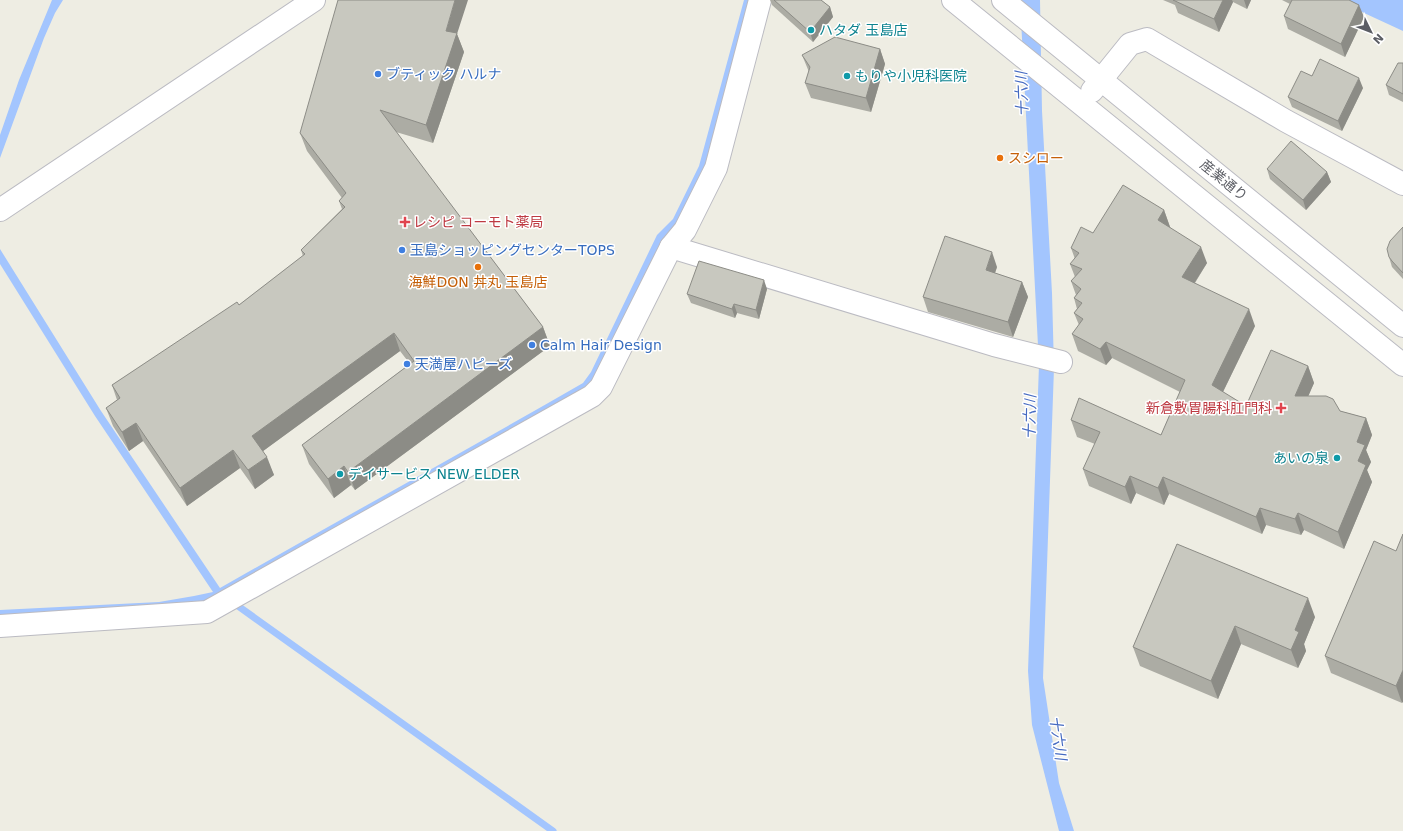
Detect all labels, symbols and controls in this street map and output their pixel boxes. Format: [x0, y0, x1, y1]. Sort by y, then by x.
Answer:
north arrow [1351, 12, 1391, 52]
place label: ハタダ 玉島店 [819, 22, 907, 38]
marker: ハタダ 玉島店 [806, 25, 816, 35]
text: N [1370, 31, 1386, 46]
place label: ブティック ハルナ [386, 66, 502, 82]
place label: もりや小児科医院 [855, 68, 967, 84]
marker: ブティック ハルナ [373, 69, 383, 79]
water label: 十六川 [1012, 69, 1032, 117]
marker: もりや小児科医院 [842, 71, 852, 81]
place label: スシロー [1008, 150, 1064, 166]
marker: スシロー [995, 153, 1005, 163]
street label: 産業通り [1197, 156, 1251, 204]
place label: レシピ コーモト薬局 [413, 214, 543, 230]
marker: レシピ コーモト薬局 [400, 217, 410, 227]
place label: 玉島ショッピングセンターTOPS [410, 242, 615, 258]
marker: 玉島ショッピングセンターTOPS [397, 245, 407, 255]
marker: 海鮮DON 丼丸 玉島店 [473, 262, 483, 272]
place label: 海鮮DON 丼丸 玉島店 [408, 274, 548, 290]
place label: Calm Hair Design [540, 337, 662, 353]
marker: Calm Hair Design [527, 340, 537, 350]
place label: 天満屋ハピーズ [415, 356, 512, 372]
marker: 天満屋ハピーズ [402, 359, 412, 369]
water label: 十六川 [1021, 392, 1039, 440]
place label: 新倉敷胃腸科肛門科 [1146, 400, 1272, 416]
marker: 新倉敷胃腸科肛門科 [1275, 402, 1287, 414]
place label: あいの泉 [1273, 450, 1329, 466]
marker: あいの泉 [1332, 453, 1342, 463]
place label: デイサービス NEW ELDER [348, 466, 520, 482]
marker: デイサービス NEW ELDER [335, 469, 345, 479]
water label: 十六川 [1046, 714, 1070, 764]

